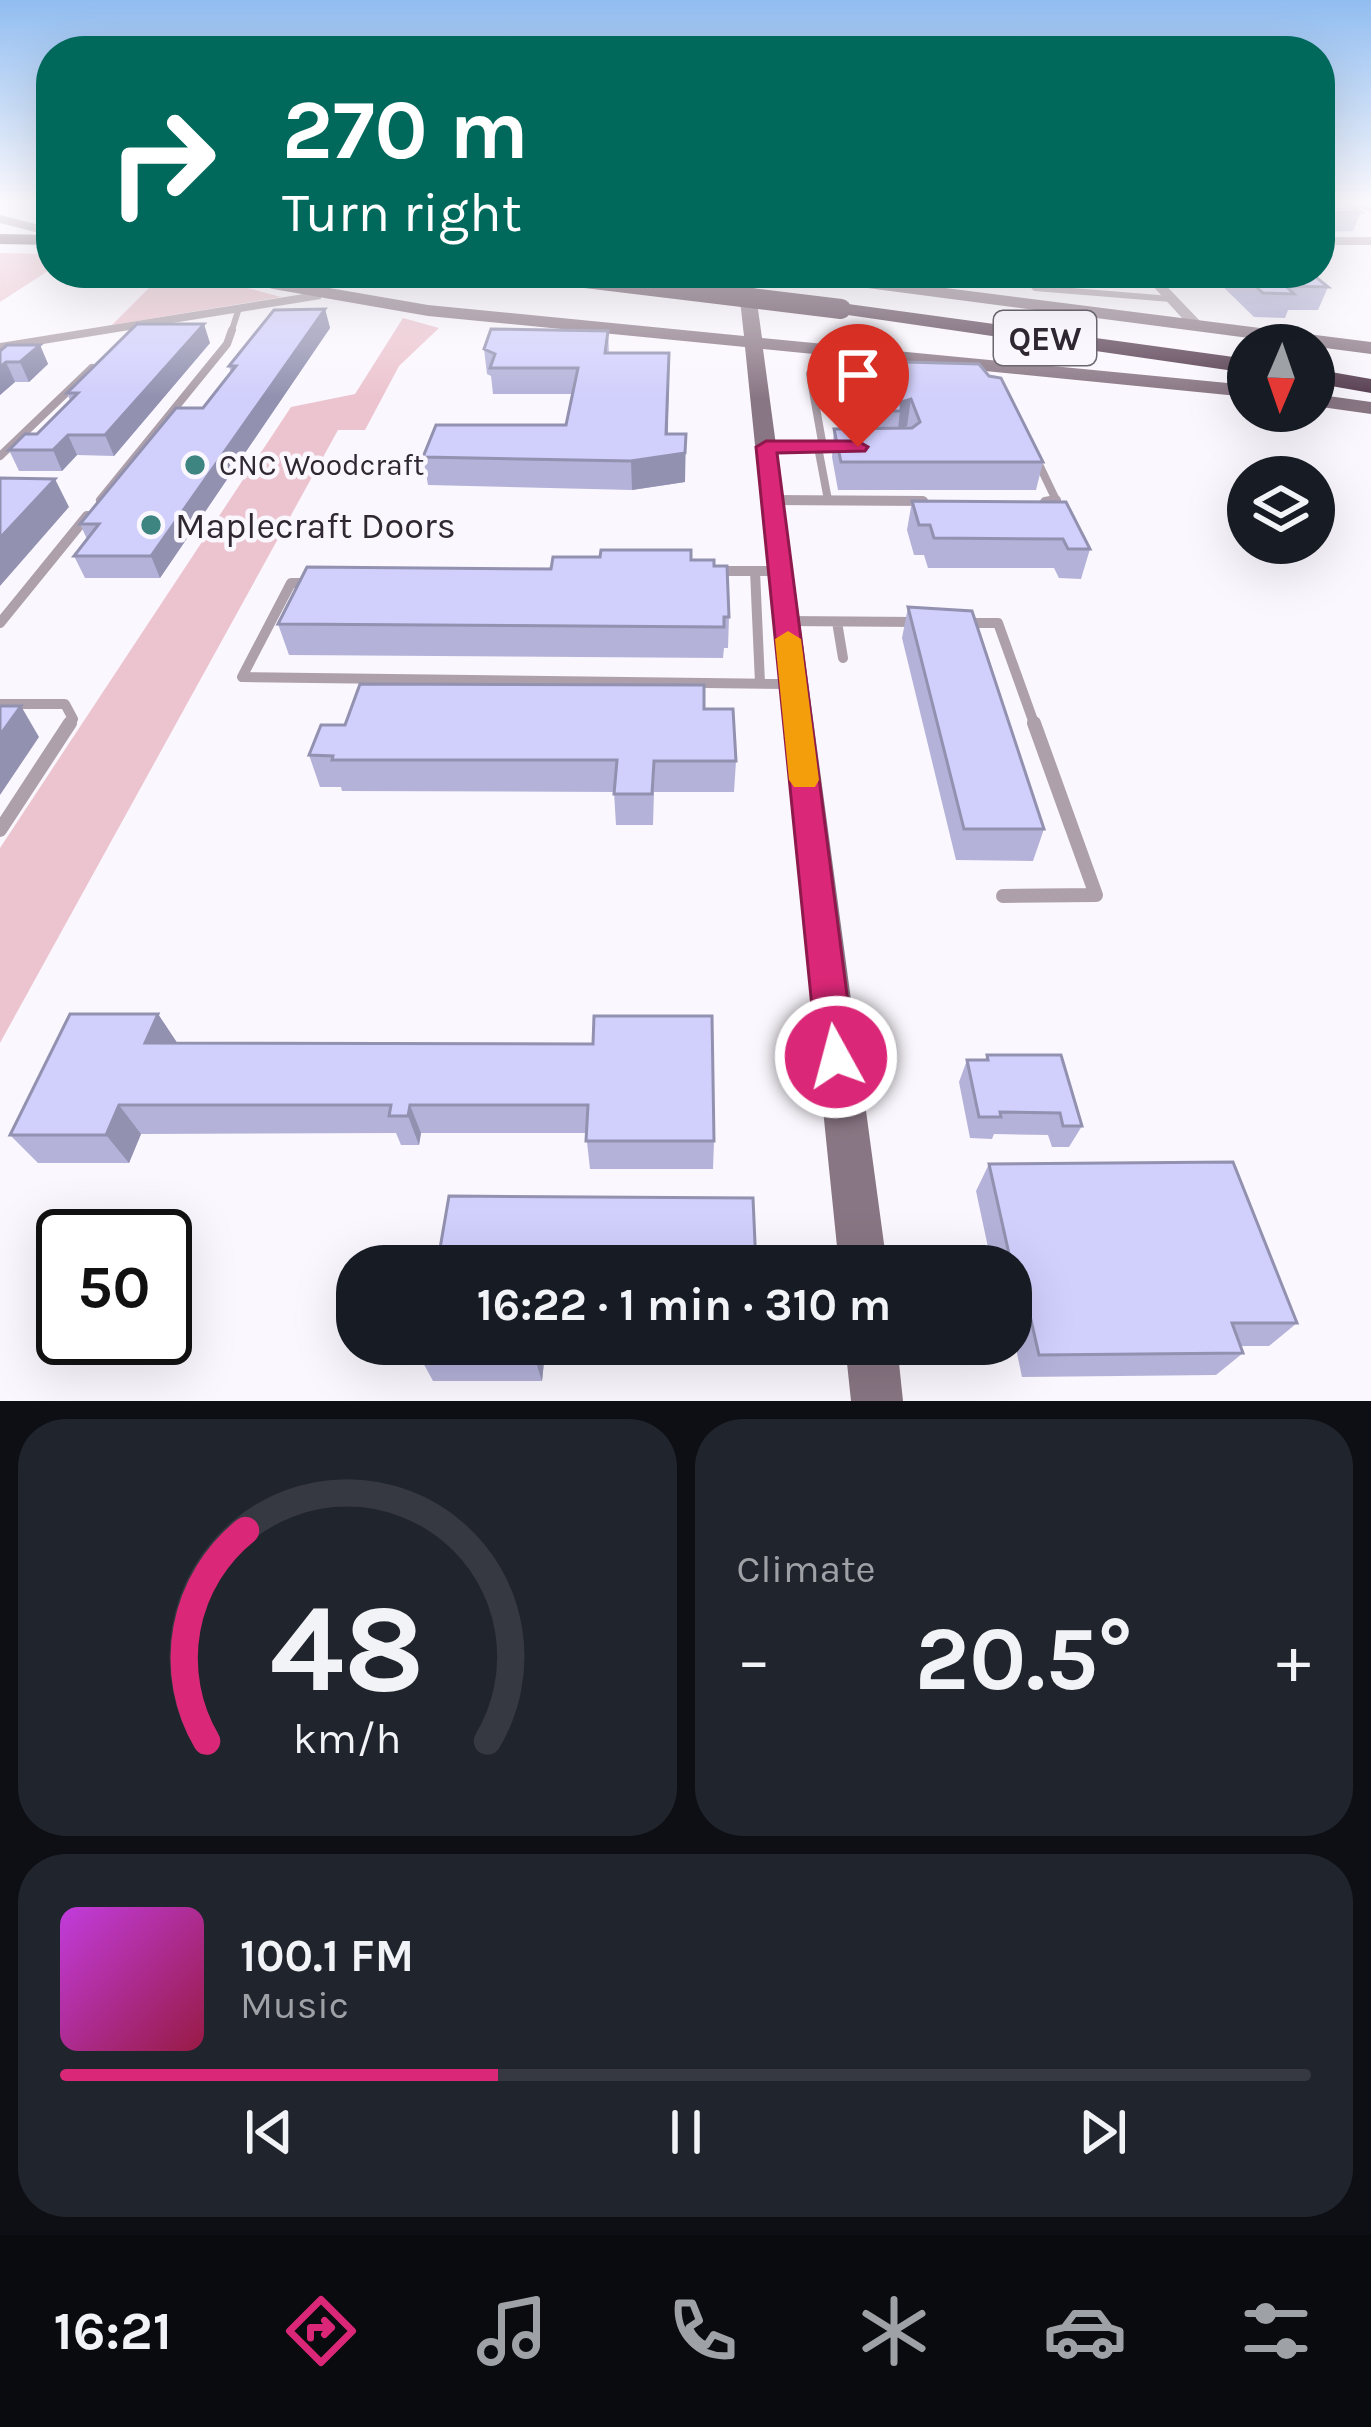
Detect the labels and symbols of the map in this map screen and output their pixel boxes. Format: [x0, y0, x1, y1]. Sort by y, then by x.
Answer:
road number: QEW [994, 311, 1096, 365]
pin [807, 324, 909, 447]
north arrow [1227, 324, 1335, 432]
place label: CNC Woodcraft [219, 447, 424, 483]
marker: CNC Woodcraft [182, 452, 208, 478]
place label: Maplecraft Doors [175, 505, 456, 547]
marker: Maplecraft Doors [138, 512, 164, 538]
position arrow [773, 994, 899, 1120]
speed limit sign: 50 [36, 1209, 192, 1365]

